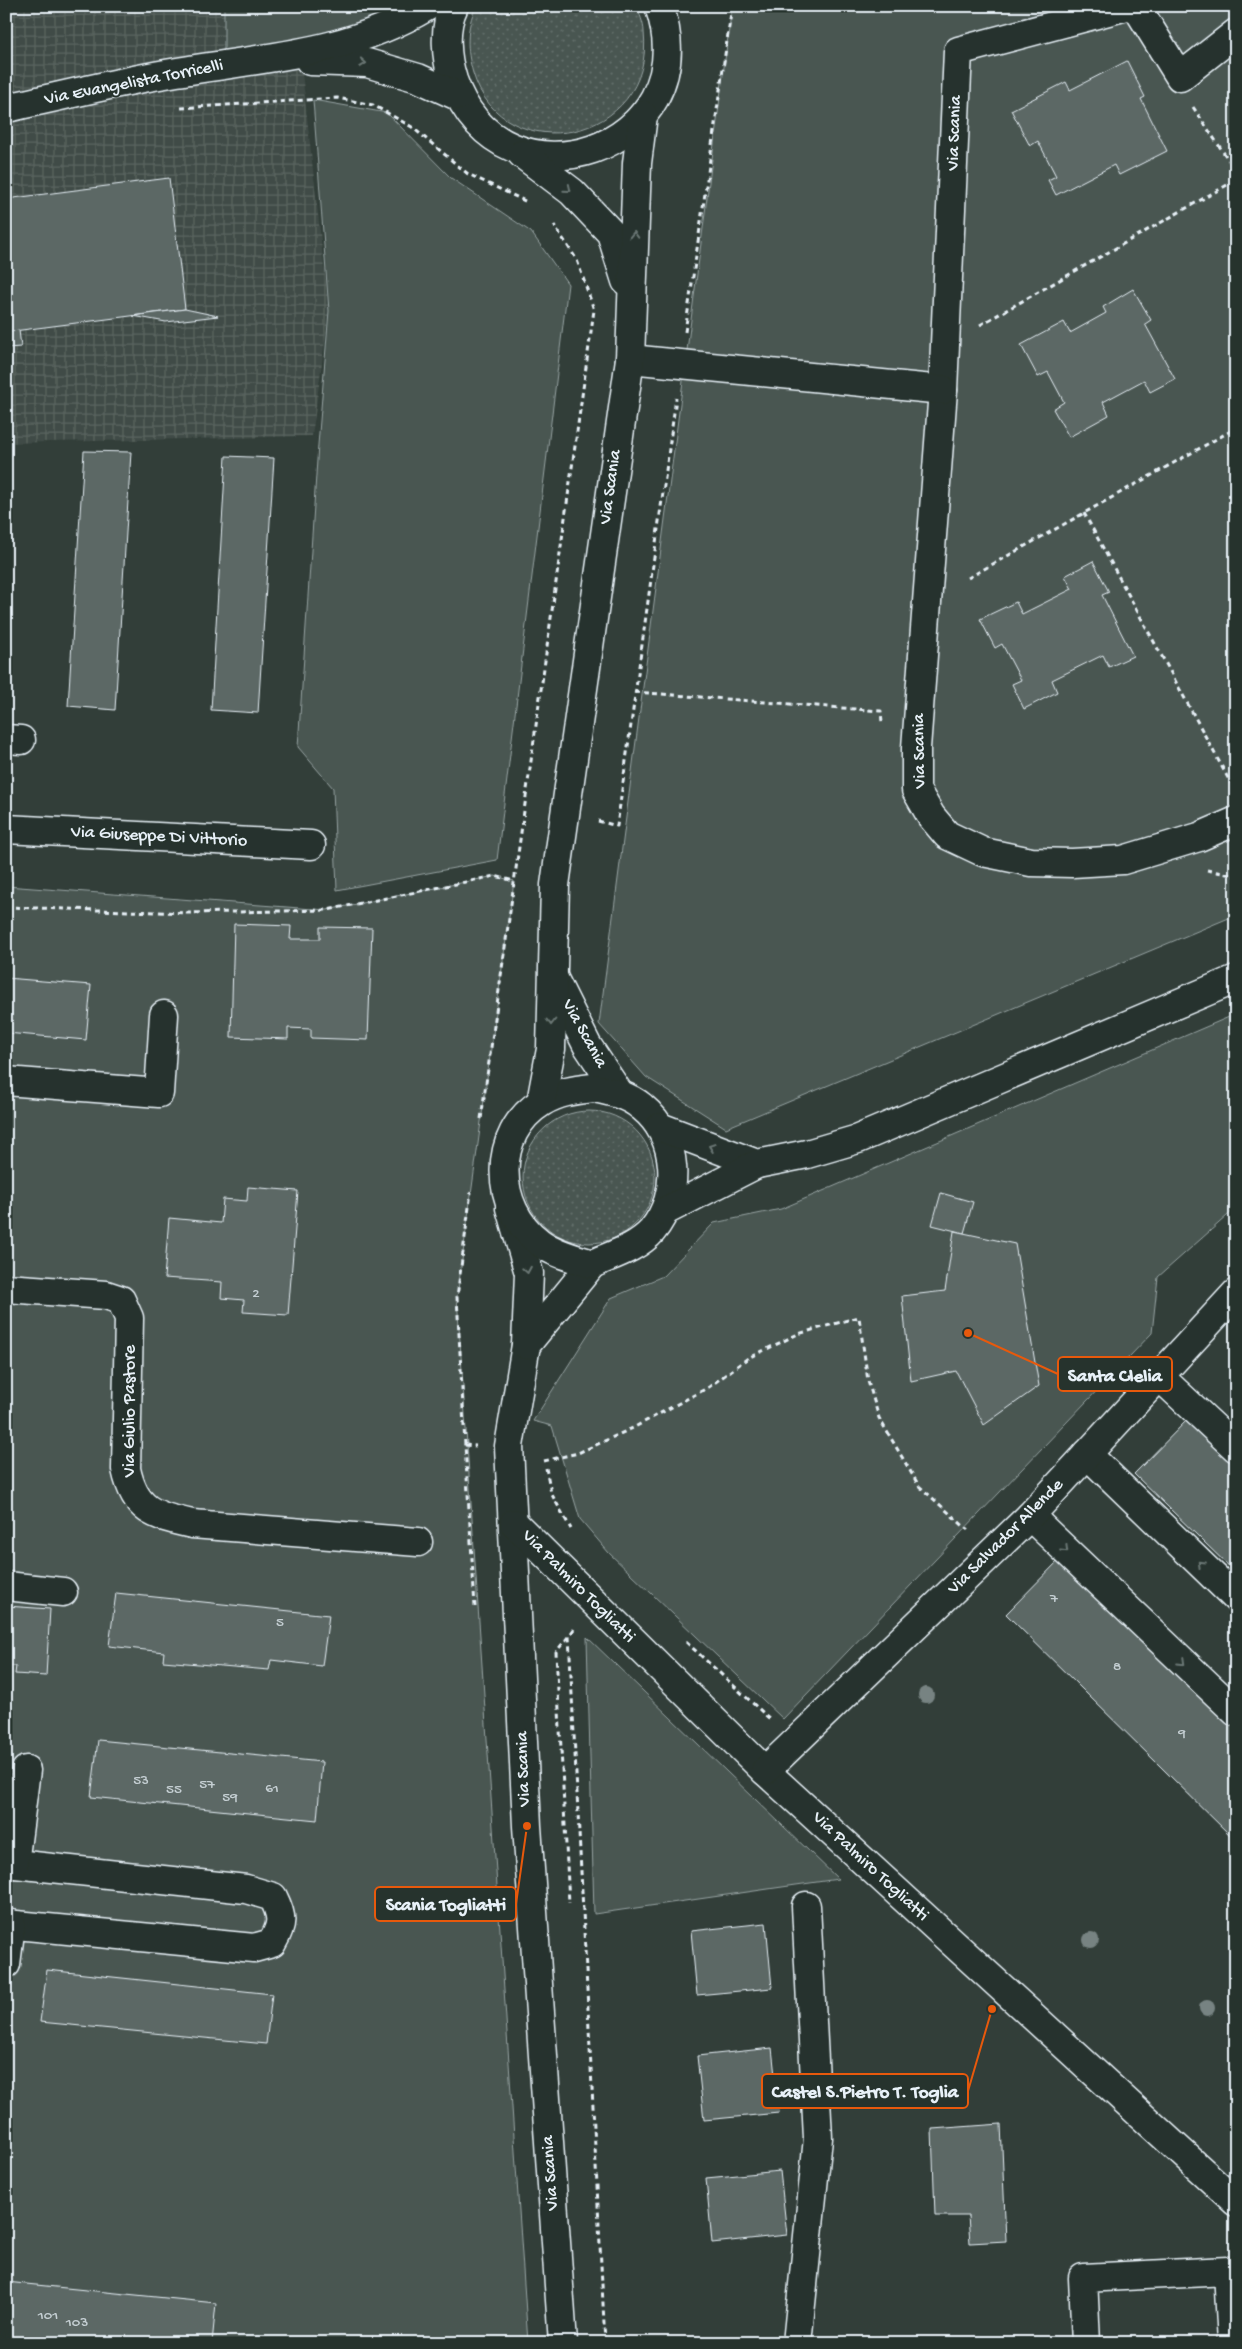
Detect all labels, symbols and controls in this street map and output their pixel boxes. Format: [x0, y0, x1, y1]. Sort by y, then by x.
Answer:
street label: Via Evangelista Torricelli [42, 55, 225, 111]
one-way arrow [359, 57, 367, 68]
street label: Via Scania [943, 94, 967, 172]
one-way arrow [562, 183, 571, 191]
one-way arrow [629, 231, 639, 238]
street label: Via Scania [595, 447, 627, 527]
street label: Via Scania [909, 712, 931, 790]
street label: Via Giuseppe Di Vittorio [69, 822, 248, 852]
street label: Via Scania [556, 995, 612, 1073]
one-way arrow [546, 1018, 556, 1026]
one-way arrow [708, 1142, 717, 1153]
one-way arrow [522, 1265, 532, 1274]
house number: 2 [252, 1285, 260, 1303]
street label: Via Giulio Pastore [120, 1344, 141, 1478]
callout: Santa Clelia [1058, 1357, 1172, 1391]
text: Santa Clelia [1068, 1366, 1164, 1389]
street label: Via Salvador Allende [943, 1474, 1069, 1600]
street label: Via Palmiro Togliatti [516, 1525, 639, 1648]
one-way arrow [1059, 1543, 1068, 1552]
one-way arrow [1198, 1561, 1207, 1570]
house number: 7 [1049, 1590, 1059, 1608]
house number: 5 [276, 1614, 284, 1632]
one-way arrow [1177, 1656, 1186, 1665]
house number: 8 [1113, 1658, 1121, 1676]
house number: 9 [1177, 1725, 1186, 1743]
street label: Via Scania [512, 1730, 536, 1808]
house number: 53 [133, 1772, 149, 1790]
house number: 57 [199, 1776, 216, 1794]
house number: 61 [265, 1780, 279, 1798]
house number: 55 [166, 1781, 182, 1799]
house number: 59 [222, 1789, 238, 1807]
street label: Via Palmiro Togliatti [807, 1807, 933, 1926]
callout: Scania Togliatti [375, 1887, 516, 1921]
text: Scania Togliatti [386, 1895, 506, 1918]
callout: Castel S.Pietro T. Toglia [762, 2074, 968, 2108]
text: Castel S.Pietro T. Toglia [771, 2082, 960, 2105]
street label: Via Scania [538, 2134, 564, 2212]
house number: 101 [37, 2307, 58, 2325]
house number: 103 [65, 2314, 88, 2332]

